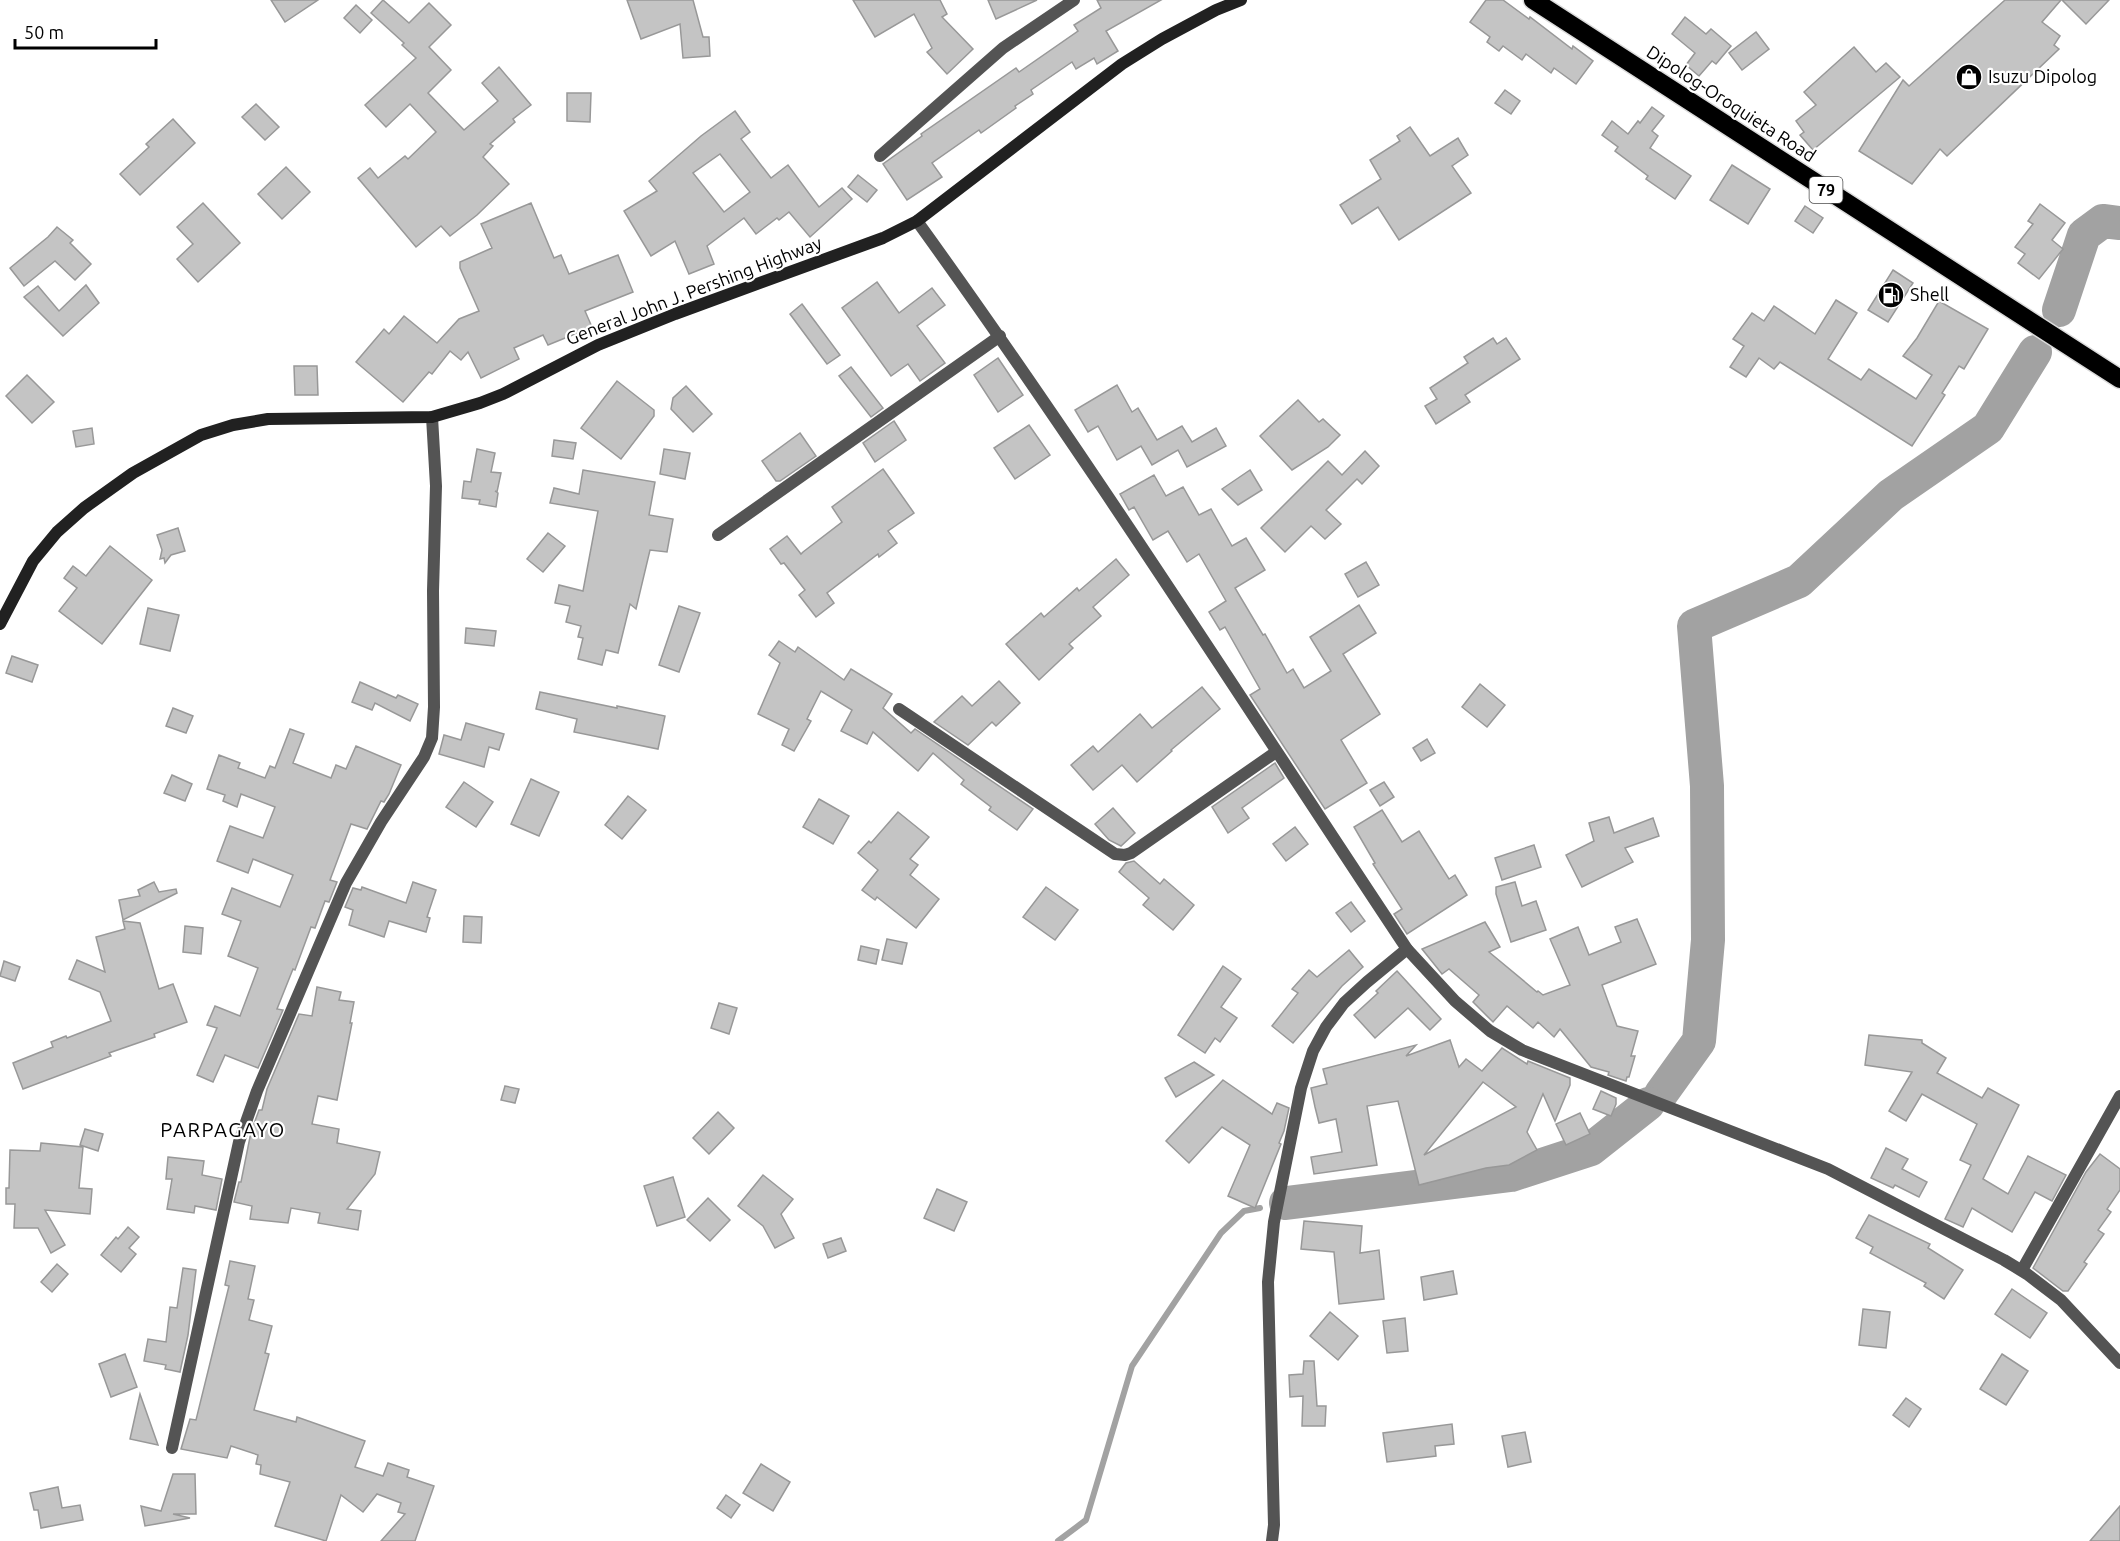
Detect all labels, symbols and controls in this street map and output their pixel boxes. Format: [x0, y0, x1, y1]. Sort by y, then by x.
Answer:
scale bar [15, 12, 156, 50]
text: 50 m [24, 22, 64, 42]
street label: Dipolog-Oroquieta Road [1643, 41, 1820, 165]
shop icon: Isuzu Dipolog [1954, 62, 1984, 92]
place label: Isuzu Dipolog [1988, 66, 2097, 86]
road number: 79 [1810, 177, 1842, 203]
street label: General John J. Pershing Highway [563, 232, 825, 348]
fuel station icon: Shell [1876, 280, 1906, 310]
place label: Shell [1910, 284, 1949, 304]
district label: PARPAGAYO [160, 1118, 286, 1141]

